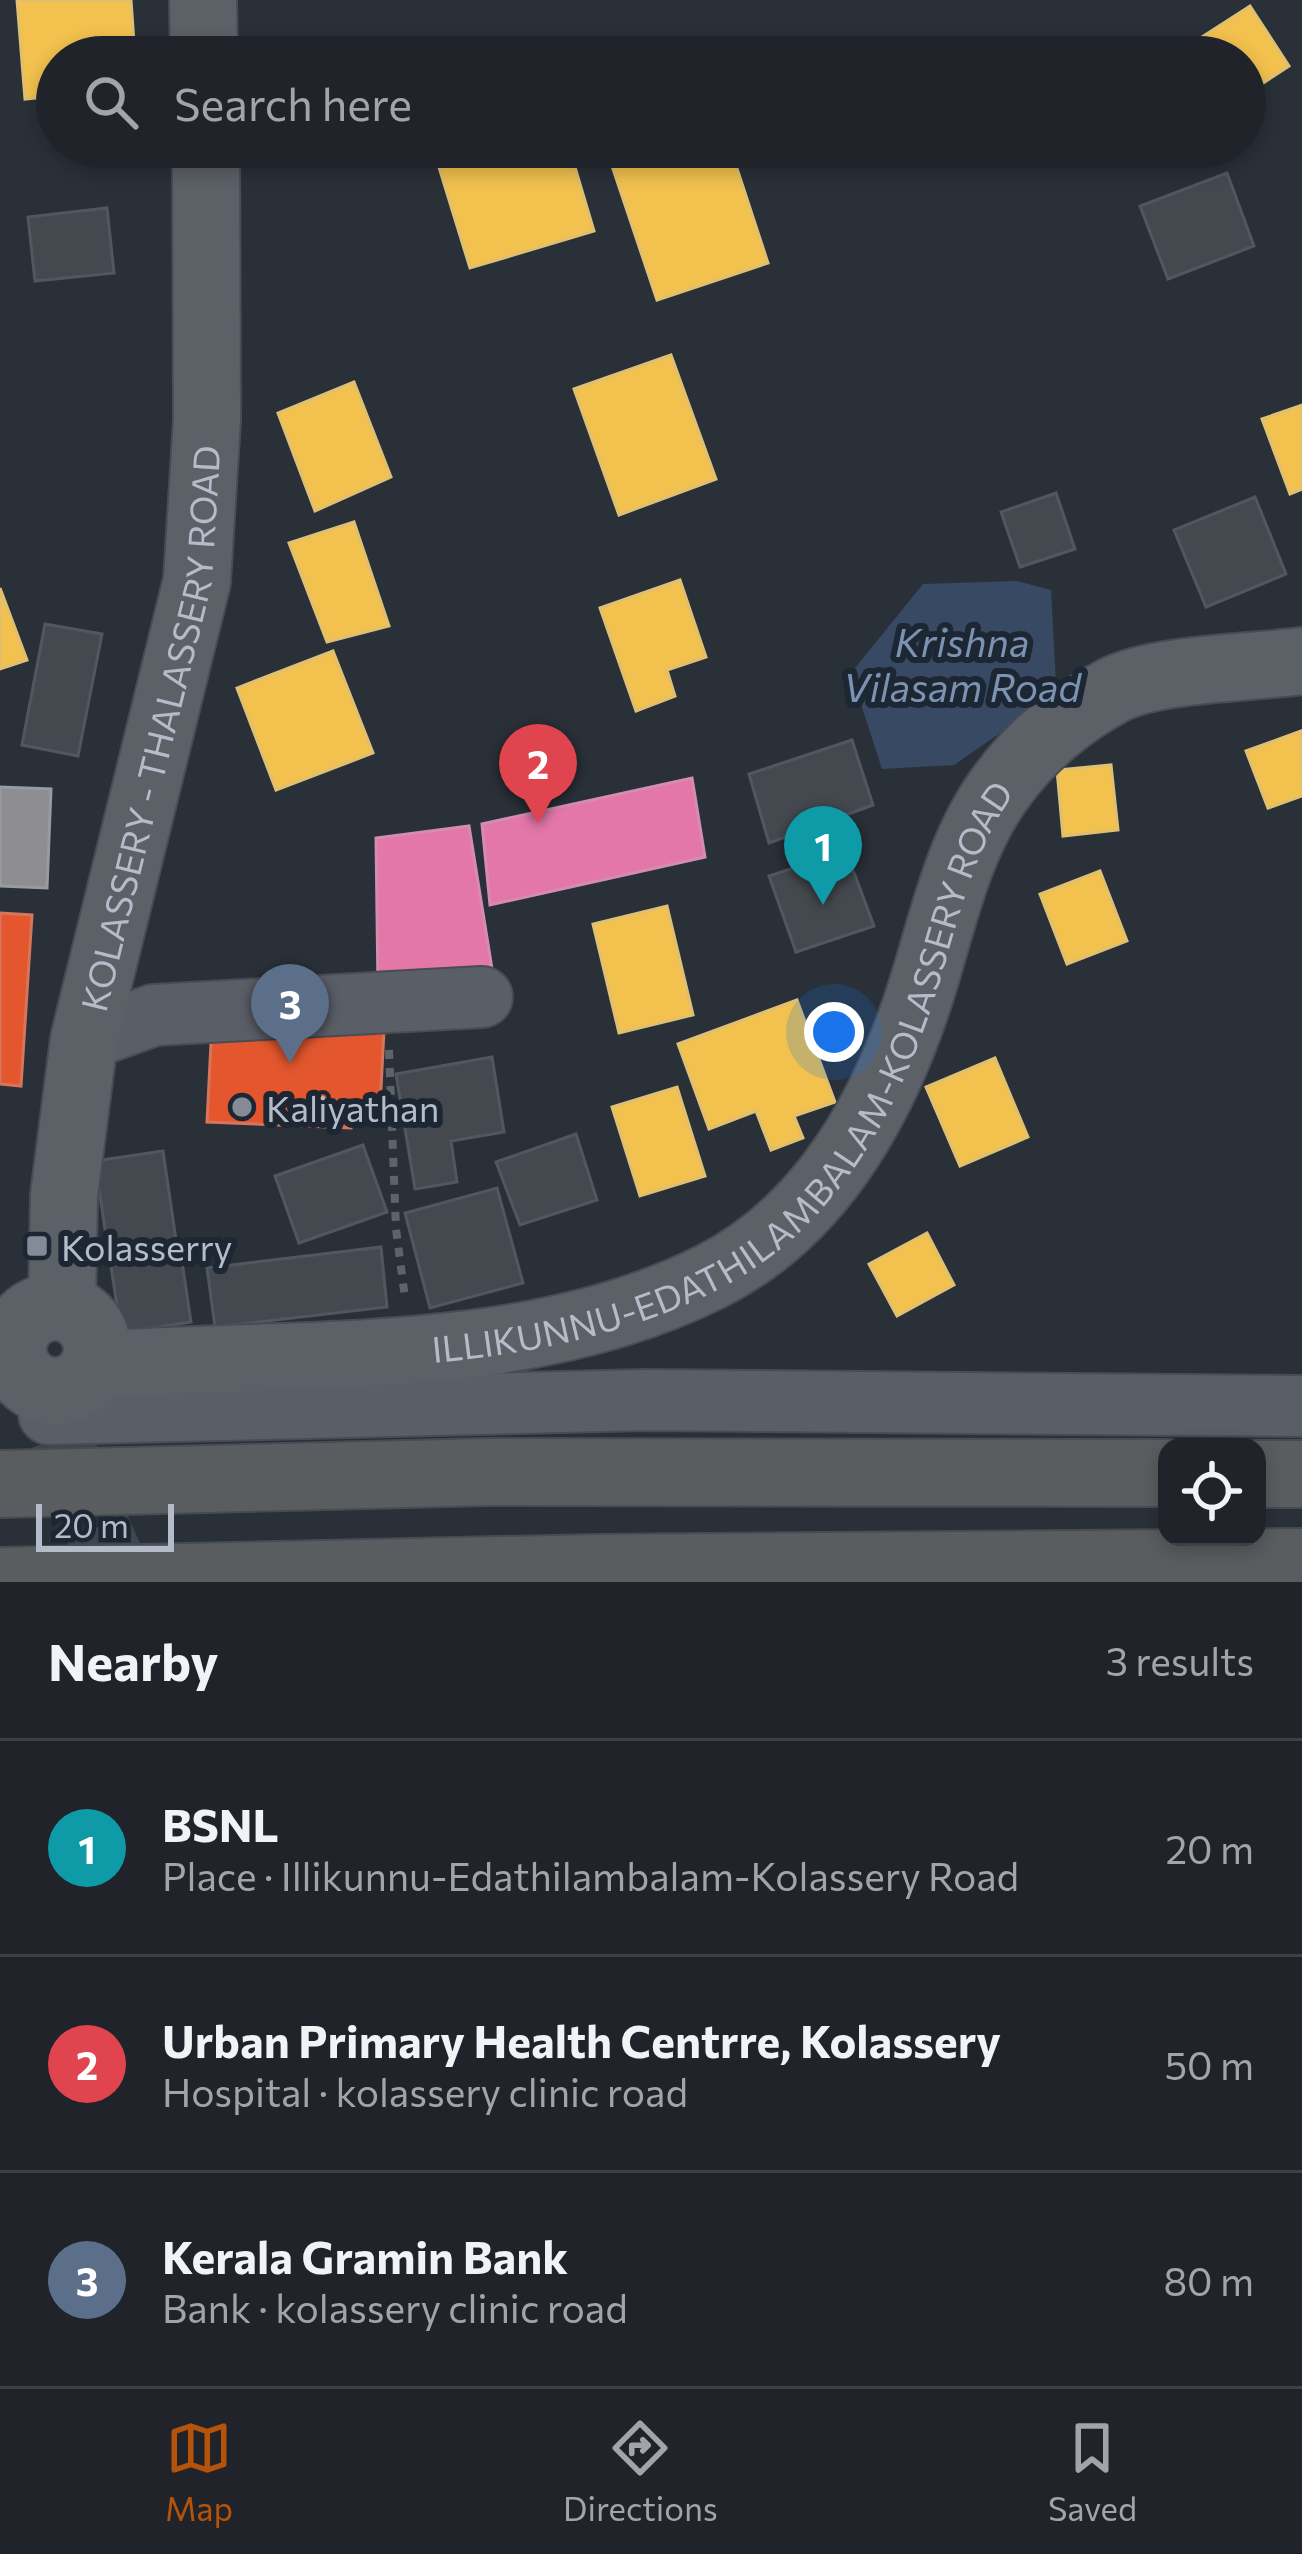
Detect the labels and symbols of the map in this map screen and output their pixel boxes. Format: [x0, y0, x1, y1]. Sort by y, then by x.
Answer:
street label: KOLASSERY - THALASSERY ROAD [70, 444, 227, 1015]
water label: Krishna Vilasam Road [843, 617, 1082, 710]
pin: 2 [499, 724, 577, 823]
street label: ILLIKUNNU-EDATHILAMBALAM-KOLASSERY ROAD [430, 772, 1021, 1370]
pin: 1 [784, 806, 862, 905]
pin: 3 [251, 964, 329, 1063]
your location [804, 1002, 864, 1062]
place label: Kaliyathan [266, 1085, 439, 1129]
marker: Kaliyathan [229, 1094, 255, 1120]
place label: Kolasserry [61, 1224, 232, 1268]
marker: Kolasserry [24, 1233, 50, 1259]
scale bar [36, 1498, 174, 1551]

